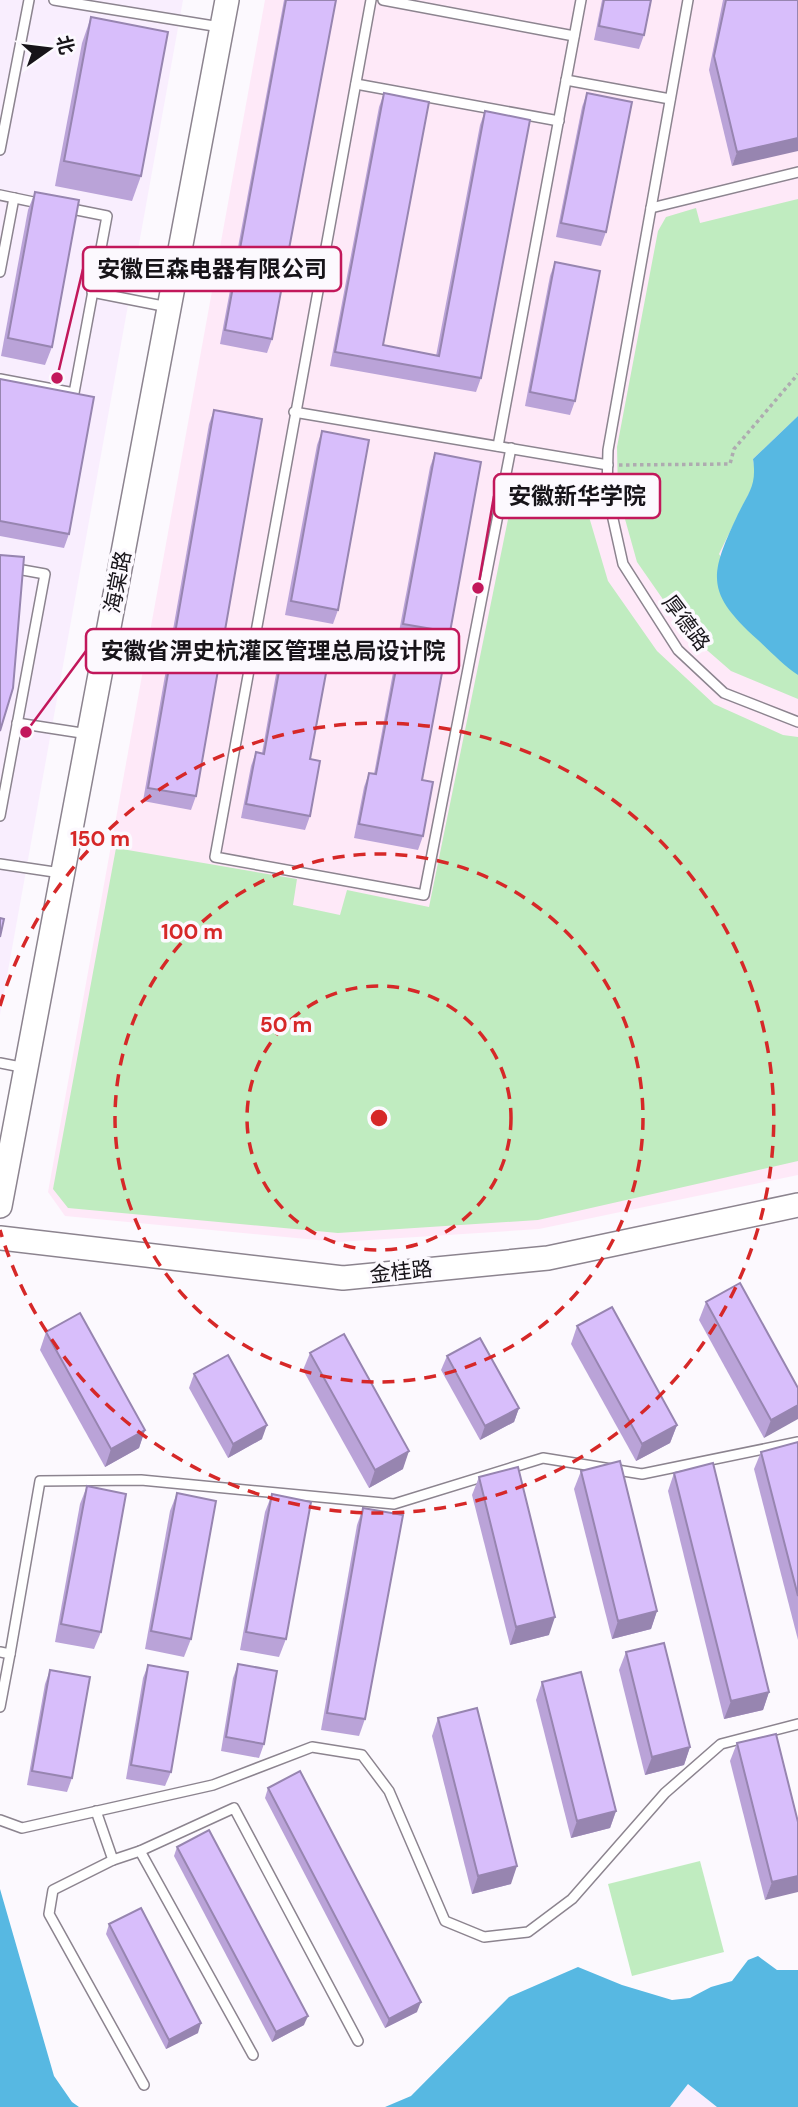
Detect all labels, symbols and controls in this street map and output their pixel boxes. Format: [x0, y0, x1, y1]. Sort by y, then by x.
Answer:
north arrow [14, 14, 84, 84]
text: 北 [51, 33, 79, 57]
callout: 安徽巨森电器有限公司 [83, 247, 341, 291]
text: 安徽巨森电器有限公司 [97, 254, 327, 284]
callout: 安徽新华学院 [494, 474, 660, 518]
text: 安徽新华学院 [508, 481, 646, 511]
street label: 海棠路 [98, 548, 138, 616]
street label: 厚德路 [656, 589, 716, 657]
callout: 安徽省淠史杭灌区管理总局设计院 [86, 629, 459, 673]
text: 安徽省淠史杭灌区管理总局设计院 [101, 636, 446, 666]
text: 150 m [70, 825, 130, 853]
text: 100 m [161, 918, 223, 946]
text: 50 m [260, 1011, 312, 1039]
centre of rings [367, 1106, 391, 1130]
street label: 金桂路 [368, 1255, 434, 1289]

